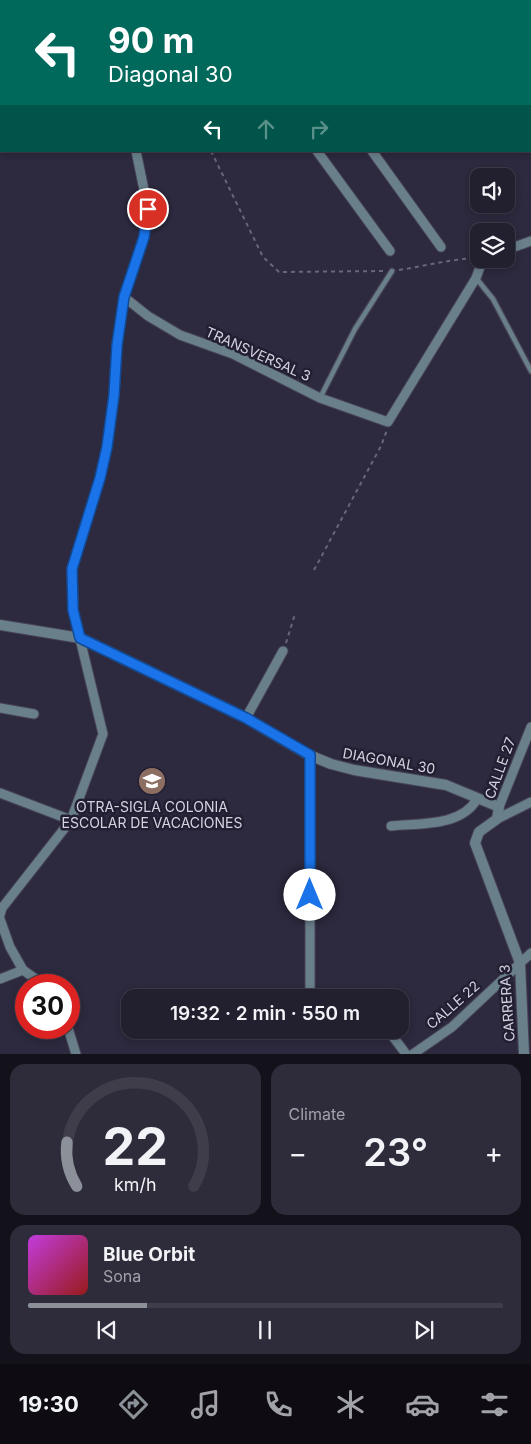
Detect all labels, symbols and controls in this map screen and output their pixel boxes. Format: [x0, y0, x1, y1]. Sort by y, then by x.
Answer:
text: 90 m [108, 19, 195, 61]
icon: left [25, 20, 90, 85]
text: Diagonal 30 [108, 61, 233, 87]
icon: left [199, 115, 227, 143]
icon: ahead [252, 115, 280, 143]
icon: right [305, 115, 333, 143]
map controls [470, 168, 515, 268]
button: sound [470, 168, 515, 213]
pin [127, 188, 169, 230]
icon: arrive [134, 195, 162, 223]
button: layers [470, 223, 515, 268]
street label: TRANSVERSAL 3 [203, 323, 313, 384]
street label: CALLE 27 [481, 735, 519, 801]
street label: DIAGONAL 30 [341, 744, 437, 777]
school or university icon: OTRA-SIGLA COLONIA ESCOLAR DE VACACIONES [137, 766, 167, 796]
place label: OTRA-SIGLA COLONIA ESCOLAR DE VACACIONES [62, 798, 242, 831]
position arrow [283, 868, 335, 920]
street label: CARRERA 3 [495, 964, 518, 1042]
speed limit sign: 30 [15, 974, 80, 1039]
street label: CALLE 22 [423, 977, 483, 1032]
text: 19:32 · 2 min · 550 m [170, 1002, 360, 1025]
text: Climate [289, 1104, 345, 1124]
text: 22 [102, 1115, 168, 1178]
text: 23° [363, 1129, 428, 1175]
text: − [289, 1136, 307, 1170]
text: + [484, 1136, 503, 1170]
text: km/h [114, 1174, 156, 1195]
text: Blue Orbit [103, 1243, 195, 1266]
text: Sona [103, 1266, 141, 1286]
icon: previous [93, 1316, 121, 1344]
icon: pause [251, 1316, 279, 1344]
icon: next [410, 1316, 438, 1344]
icon: directions [116, 1387, 151, 1422]
icon: music [188, 1387, 223, 1422]
icon: phone [261, 1387, 296, 1422]
icon: climate [333, 1387, 368, 1422]
icon: car [405, 1387, 440, 1422]
icon: filters [477, 1387, 512, 1422]
text: 19:30 [19, 1391, 79, 1417]

